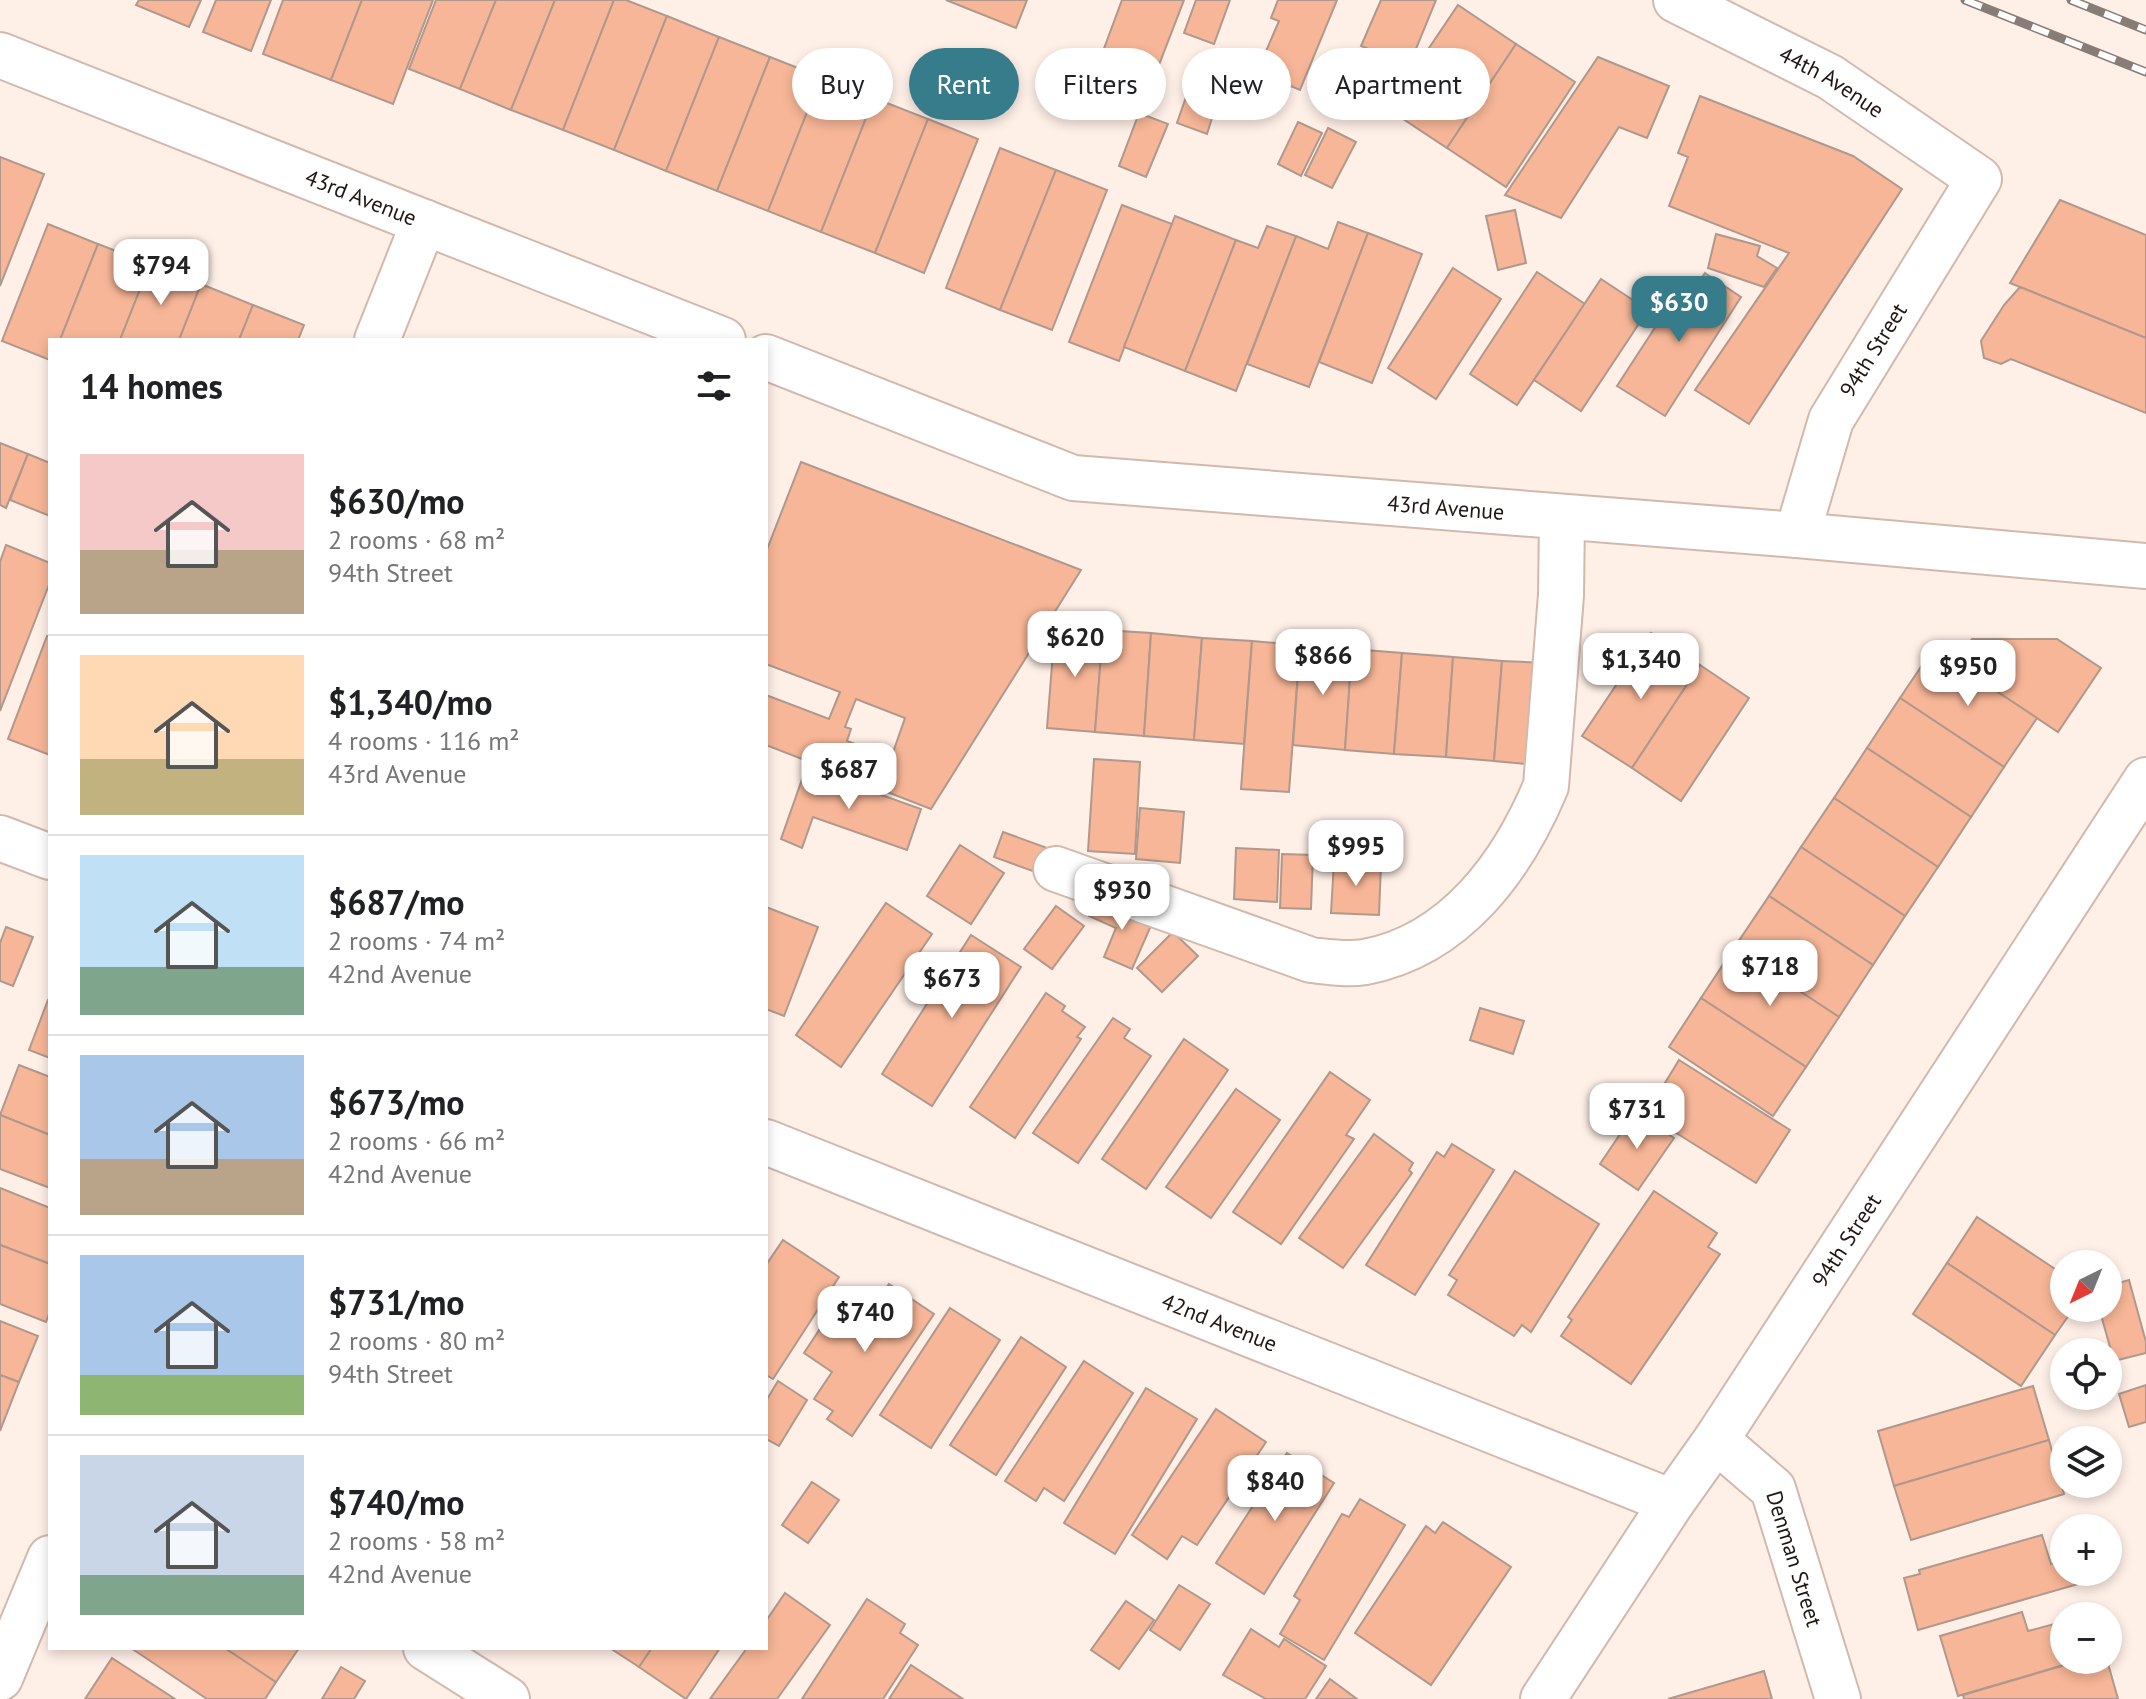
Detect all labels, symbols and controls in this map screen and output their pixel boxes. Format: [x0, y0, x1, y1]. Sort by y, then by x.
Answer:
street label: 44th Avenue [1775, 40, 1890, 124]
chip: Buy [792, 48, 893, 120]
chip: Rent [909, 48, 1019, 120]
chip: Filters [1035, 48, 1166, 120]
chip: New [1182, 48, 1291, 120]
chip: Apartment [1307, 48, 1490, 120]
street label: 43rd Avenue [301, 163, 421, 232]
pin: $794 [114, 239, 208, 307]
text: $794 [132, 248, 190, 281]
pin: $630 [1632, 276, 1726, 344]
text: $630 [1650, 285, 1708, 318]
street label: 94th Street [1833, 297, 1913, 402]
text: 14 homes [80, 364, 223, 408]
icon: filters [692, 364, 736, 408]
text: $630/mo [328, 479, 465, 523]
icon: home [144, 486, 240, 582]
street label: 43rd Avenue [1386, 489, 1505, 526]
text: 2 rooms · 68 m² [328, 523, 505, 556]
text: 94th Street [328, 556, 453, 589]
pin: $620 [1028, 611, 1122, 679]
text: $620 [1046, 620, 1104, 653]
pin: $866 [1276, 629, 1370, 697]
pin: $1,340 [1576, 633, 1706, 701]
text: $866 [1294, 638, 1352, 671]
pin: $950 [1921, 640, 2015, 708]
text: $1,340 [1601, 642, 1681, 675]
text: $950 [1939, 649, 1997, 682]
text: $1,340/mo [328, 680, 492, 724]
icon: home [144, 687, 240, 783]
text: 4 rooms · 116 m² [328, 724, 520, 757]
pin: $687 [802, 743, 896, 811]
text: $687 [820, 752, 878, 785]
text: 43rd Avenue [328, 757, 466, 790]
pin: $995 [1309, 820, 1403, 888]
text: $995 [1327, 829, 1385, 862]
pin: $930 [1075, 864, 1169, 932]
text: $930 [1093, 873, 1151, 906]
text: $687/mo [328, 880, 465, 924]
icon: home [144, 887, 240, 983]
text: 2 rooms · 74 m² [328, 924, 505, 957]
pin: $718 [1723, 940, 1817, 1008]
text: $718 [1741, 949, 1799, 982]
pin: $673 [905, 952, 999, 1020]
text: 42nd Avenue [328, 957, 472, 990]
text: $673 [923, 961, 981, 994]
text: $673/mo [328, 1080, 465, 1124]
pin: $731 [1590, 1083, 1684, 1151]
icon: home [144, 1087, 240, 1183]
text: $731 [1608, 1092, 1666, 1125]
text: 2 rooms · 66 m² [328, 1124, 505, 1157]
text: 42nd Avenue [328, 1157, 472, 1190]
street label: 94th Street [1806, 1188, 1887, 1292]
north arrow [2050, 1250, 2122, 1322]
map controls [2050, 1250, 2122, 1674]
text: $731/mo [328, 1280, 465, 1324]
pin: $740 [818, 1286, 912, 1354]
icon: home [144, 1287, 240, 1383]
street label: 42nd Avenue [1158, 1287, 1281, 1358]
text: $740 [836, 1295, 894, 1328]
text: 2 rooms · 80 m² [328, 1324, 505, 1357]
button: locate [2050, 1338, 2122, 1410]
text: 94th Street [328, 1357, 453, 1390]
button: layers [2050, 1426, 2122, 1498]
pin: $840 [1228, 1455, 1322, 1523]
text: $840 [1246, 1464, 1304, 1497]
text: $740/mo [328, 1480, 465, 1524]
icon: home [144, 1487, 240, 1583]
street label: Denman Street [1760, 1487, 1829, 1630]
button: + [2050, 1514, 2122, 1586]
text: 2 rooms · 58 m² [328, 1524, 505, 1557]
text: 42nd Avenue [328, 1557, 472, 1590]
button: − [2050, 1602, 2122, 1674]

